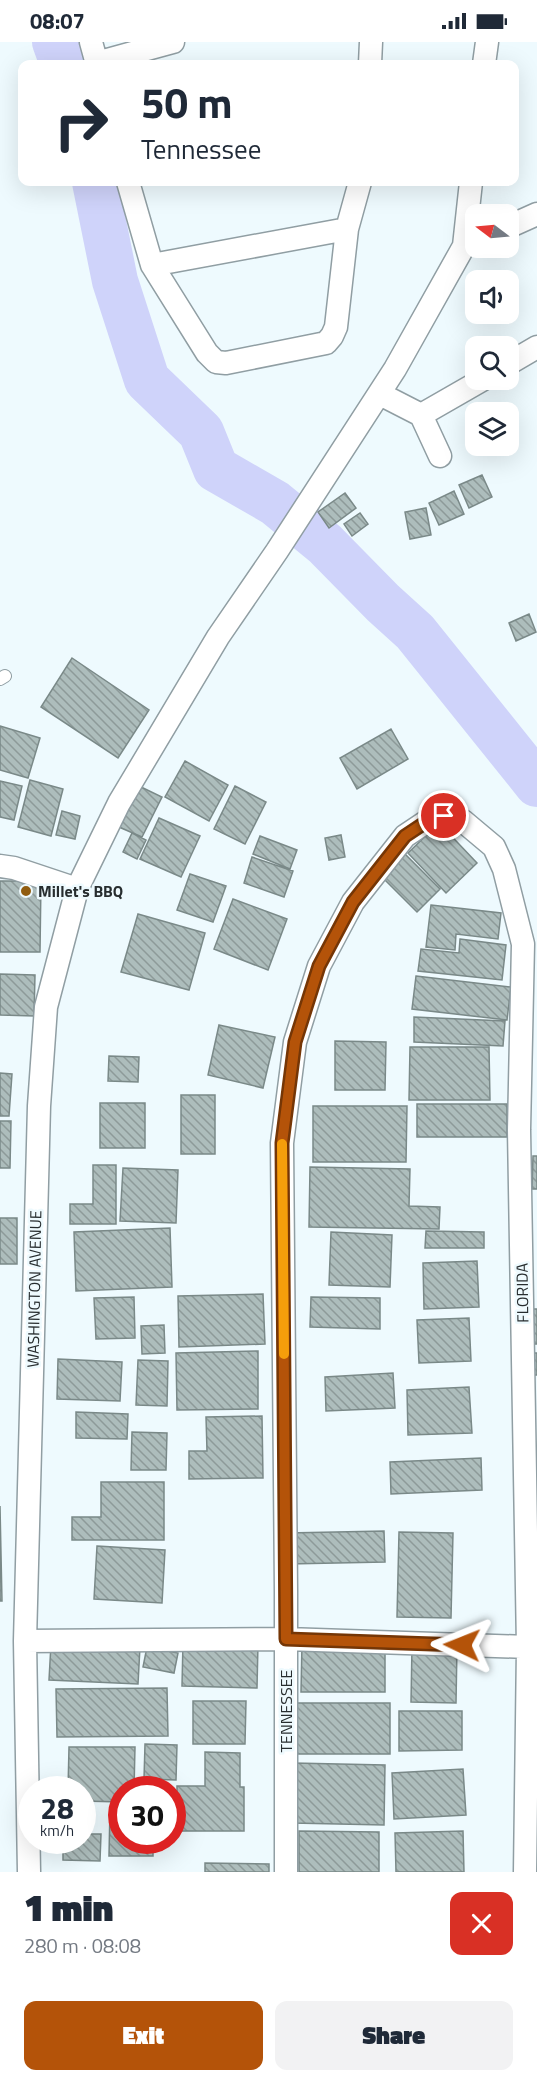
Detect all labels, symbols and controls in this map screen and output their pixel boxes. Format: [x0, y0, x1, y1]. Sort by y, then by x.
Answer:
text: 08:07 [30, 4, 85, 38]
text: 50 m [141, 70, 233, 134]
icon: right [42, 84, 120, 162]
text: Tennessee [141, 128, 261, 169]
north arrow [465, 204, 519, 258]
map controls [465, 204, 519, 456]
button: sound [465, 270, 519, 324]
button: search [465, 336, 519, 390]
button: layers [465, 402, 519, 456]
pin [418, 790, 469, 841]
icon: arrive [427, 799, 460, 832]
place label: Millet's BBQ [38, 879, 123, 903]
marker: Millet's BBQ [19, 884, 33, 898]
street label: WASHINGTON AVENUE [21, 1210, 47, 1368]
street label: FLORIDA [509, 1262, 535, 1323]
position arrow [430, 1613, 494, 1677]
street label: TENNESSEE [274, 1669, 298, 1752]
speed limit sign: 30 [108, 1776, 186, 1854]
text: 28 [40, 1785, 74, 1831]
text: km/h [40, 1819, 74, 1842]
text: 1 min [24, 1880, 113, 1935]
button: close [450, 1892, 513, 1955]
text: 280 m · 08:08 [24, 1930, 141, 1961]
button: Exit [24, 2001, 263, 2070]
button: Share [275, 2001, 513, 2070]

